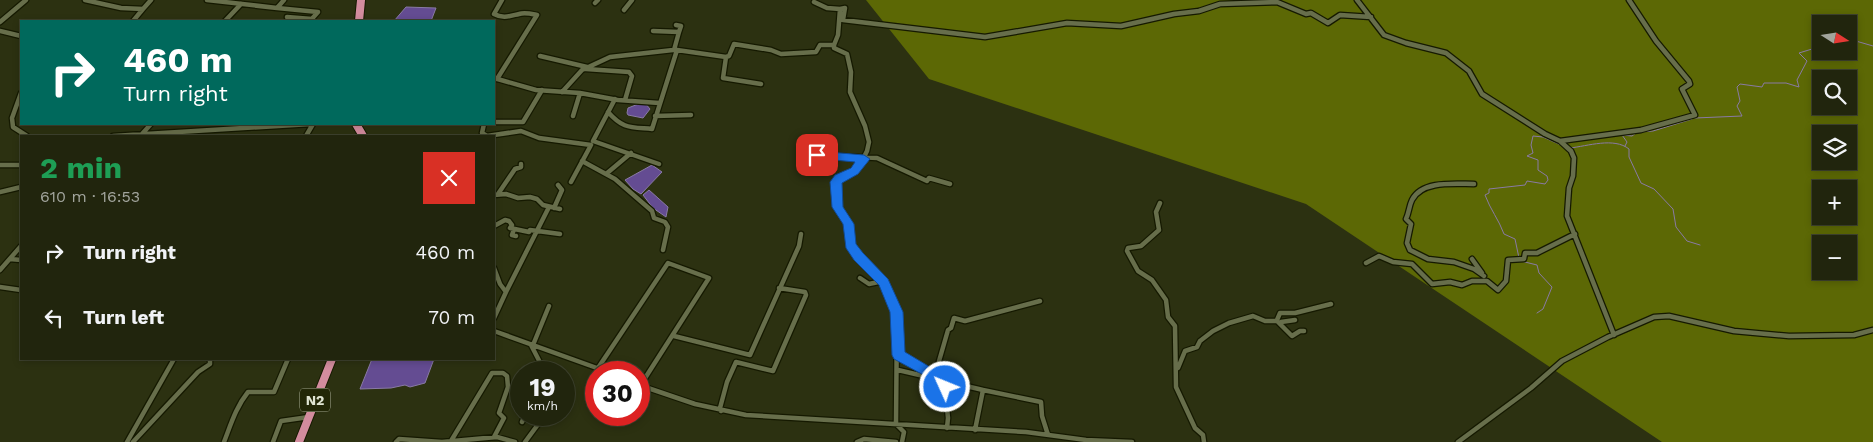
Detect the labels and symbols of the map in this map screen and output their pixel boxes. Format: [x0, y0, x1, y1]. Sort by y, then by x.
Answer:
north arrow [1812, 15, 1858, 60]
pin [796, 134, 838, 176]
position arrow [918, 360, 970, 412]
speed limit sign: 30 [585, 361, 650, 426]
road number: N2 [300, 388, 330, 412]

